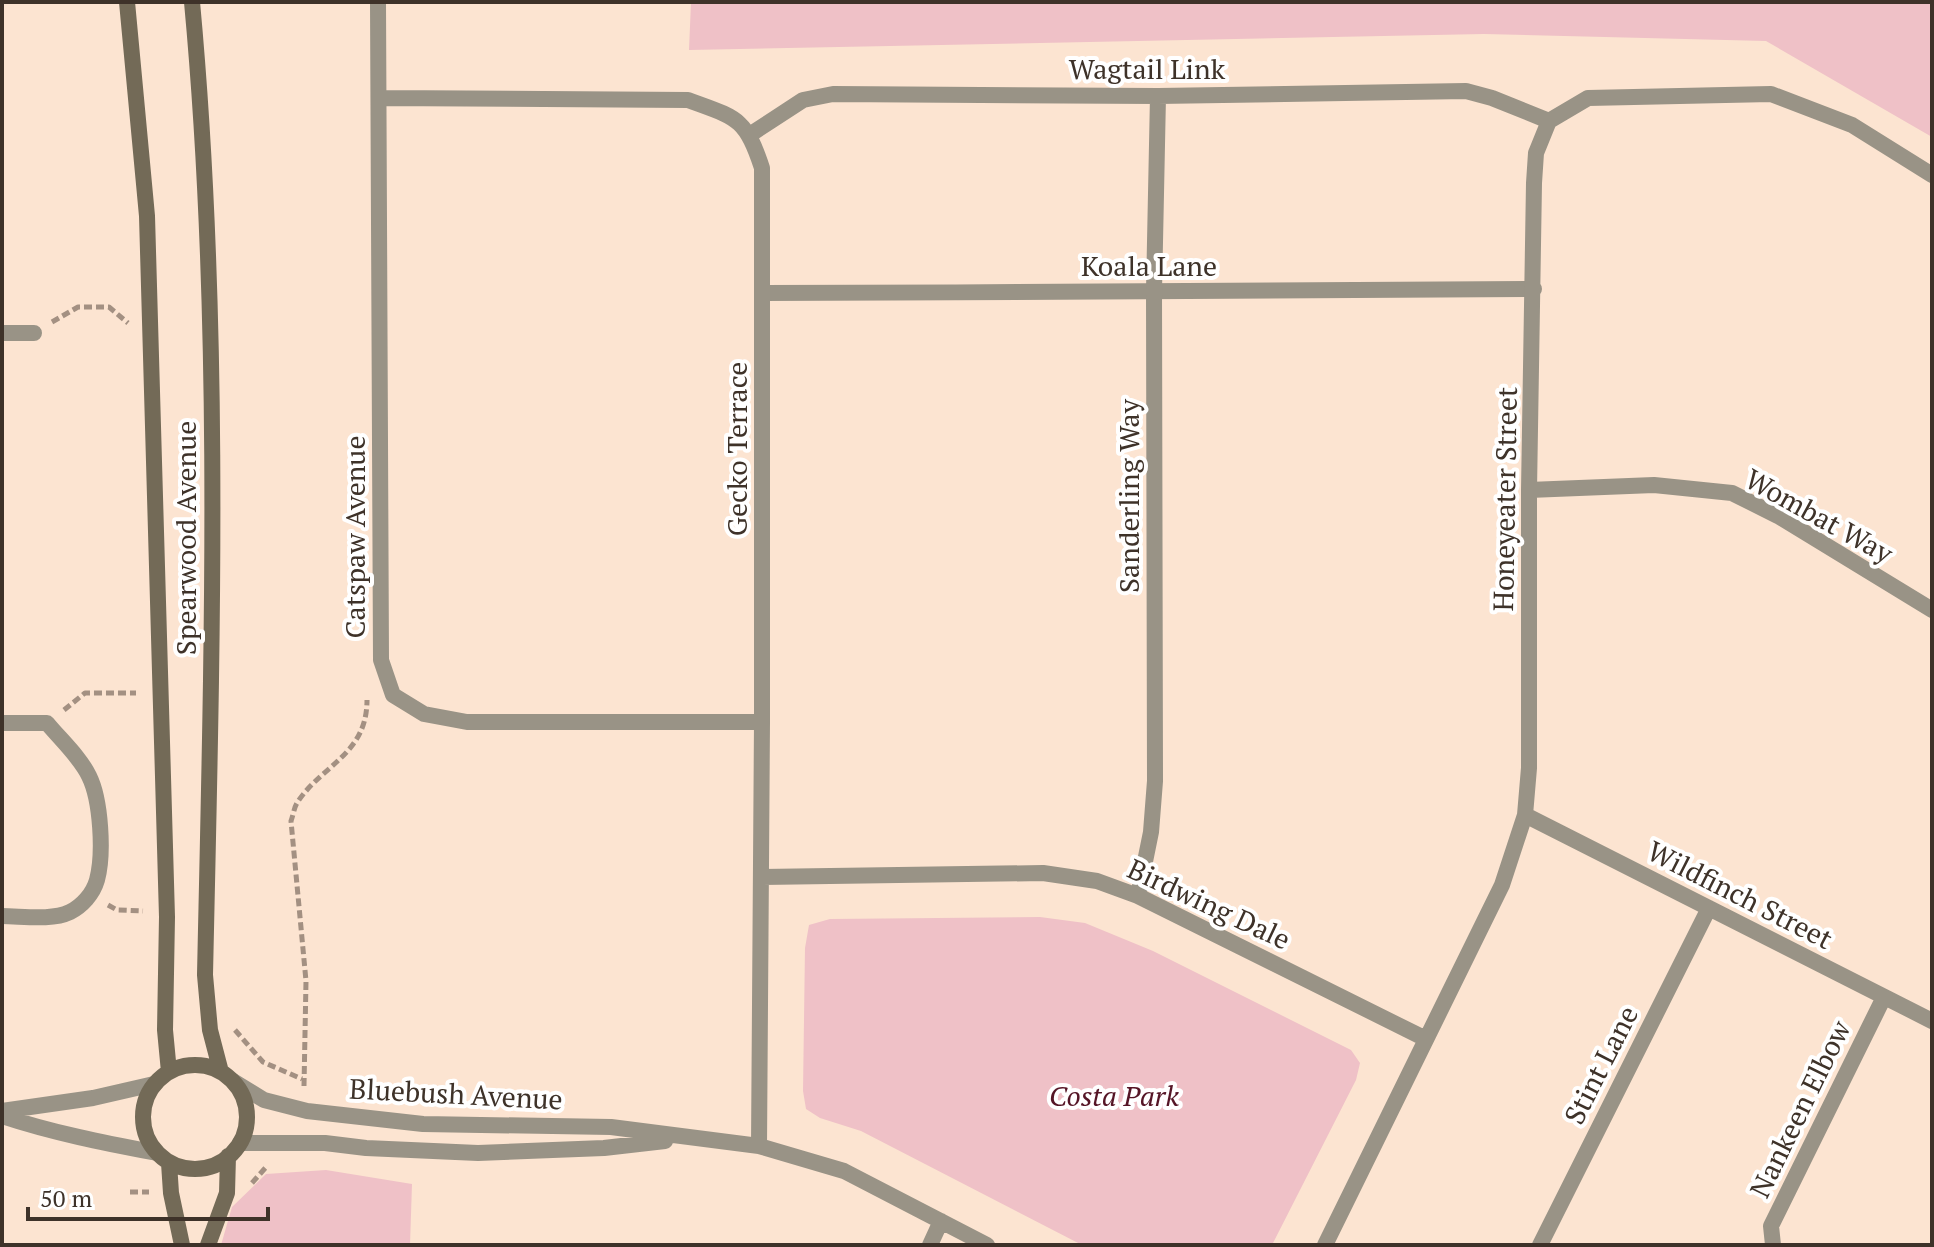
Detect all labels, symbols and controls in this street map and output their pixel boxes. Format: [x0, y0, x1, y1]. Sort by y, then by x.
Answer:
street label: Wagtail Link [1069, 50, 1226, 87]
street label: Koala Lane [1081, 247, 1217, 284]
street label: Gecko Terrace [718, 362, 755, 536]
street label: Honeyeater Street [1484, 386, 1525, 612]
street label: Sanderling Way [1110, 398, 1147, 593]
street label: Spearwood Avenue [167, 421, 204, 655]
street label: Catspaw Avenue [336, 435, 373, 639]
street label: Wombat Way [1739, 460, 1900, 572]
street label: Wildfinch Street [1641, 832, 1840, 957]
street label: Birdwing Dale [1122, 850, 1297, 957]
street label: Stint Lane [1555, 999, 1646, 1130]
street label: Nankeen Elbow [1741, 1014, 1859, 1203]
street label: Bluebush Avenue [348, 1069, 564, 1118]
park label: Costa Park [1049, 1077, 1179, 1114]
scale bar [28, 1171, 268, 1221]
text: 50 m [40, 1182, 92, 1214]

